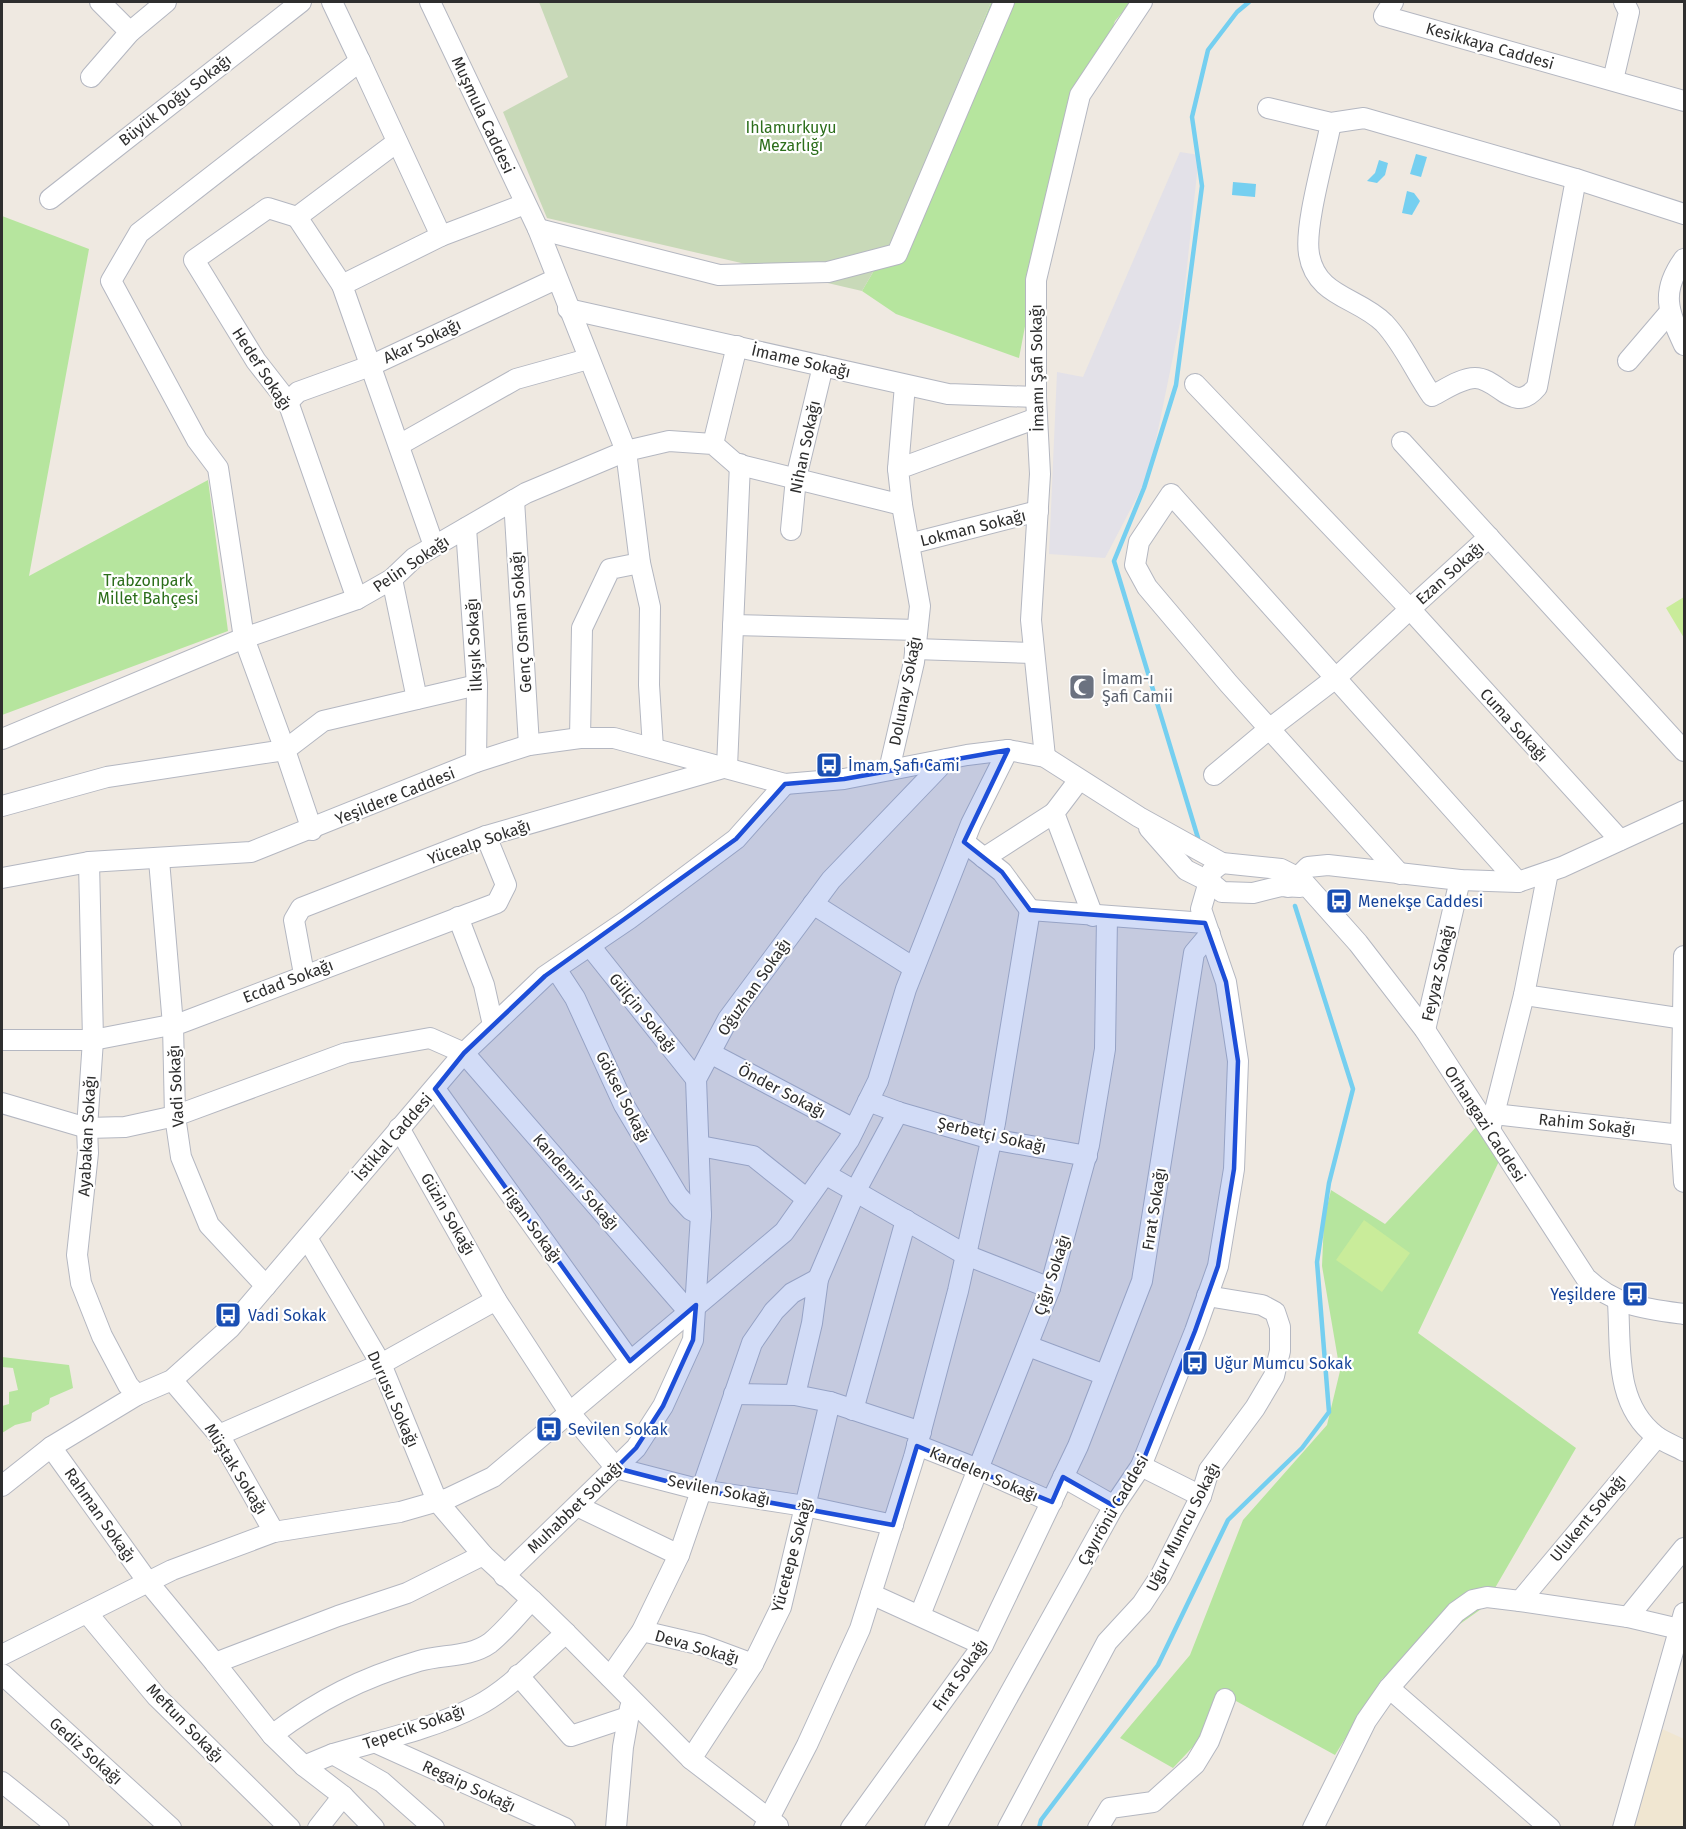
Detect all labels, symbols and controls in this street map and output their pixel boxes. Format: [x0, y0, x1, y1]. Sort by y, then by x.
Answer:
street label: Kesikkaya Caddesi [1424, 19, 1556, 73]
street label: Büyük Doğu Sokağı [115, 50, 235, 150]
street label: Muşmula Caddesi [447, 53, 518, 177]
park label: Ihlamurkuyu Mezarlığı [745, 118, 837, 155]
street label: İmamı Şafi Sokağı [1025, 304, 1049, 432]
street label: Akar Sokağı [380, 315, 464, 367]
street label: Hedef Sokağı [228, 324, 296, 414]
street label: İmame Sokağı [750, 339, 853, 382]
street label: Nihan Sokağı [786, 399, 824, 495]
street label: Lokman Sokağı [918, 506, 1028, 550]
street label: Pelin Sokağı [369, 532, 453, 596]
street label: Ezan Sokağı [1412, 537, 1488, 609]
street label: Genç Osman Sokağı [507, 550, 536, 694]
park label: Trabzonpark Millet Bahçesi [98, 571, 198, 609]
street label: İlkışık Sokağı [461, 598, 487, 692]
street label: Dolunay Sokağı [885, 635, 925, 747]
place label: İmam-ı Şafi Camii [1102, 668, 1173, 707]
mosque icon: İmam-ı Şafi Camii [1067, 672, 1097, 702]
street label: Cuma Sokağı [1476, 684, 1552, 766]
bus stop icon: İmam Şafi Cami [814, 750, 844, 780]
place label: İmam Şafi Cami [848, 755, 960, 776]
street label: Yeşildere Caddesi [332, 763, 458, 830]
street label: Yücealp Sokağı [425, 816, 533, 868]
bus stop icon: Menekşe Caddesi [1324, 886, 1354, 916]
place label: Menekşe Caddesi [1358, 892, 1483, 912]
street label: Feyyaz Sokağı [1418, 923, 1458, 1023]
street label: Oğuzhan Sokağı [713, 935, 795, 1039]
street label: Ecdad Sokağı [240, 955, 336, 1007]
street label: Gülçin Sokağı [604, 969, 681, 1057]
street label: Vadi Sokağı [164, 1044, 188, 1128]
street label: Göksel Sokağı [592, 1048, 654, 1146]
street label: Önder Sokağı [735, 1060, 829, 1122]
street label: Orhangazi Caddesi [1440, 1062, 1530, 1186]
street label: Ayabakan Sokağı [74, 1075, 100, 1197]
street label: İstiklal Caddesi [349, 1089, 436, 1185]
street label: Rahim Sokağı [1538, 1109, 1636, 1139]
street label: Şerbetçi Sokağı [935, 1113, 1048, 1158]
street label: Kandemir Sokağı [529, 1130, 623, 1234]
street label: Fırat Sokağı [1138, 1166, 1170, 1252]
street label: Güzin Sokağı [417, 1169, 479, 1259]
street label: Figan Sokağı [498, 1183, 566, 1267]
street label: Çığır Sokağı [1030, 1232, 1075, 1318]
bus stop icon: Yeşildere [1620, 1279, 1650, 1309]
place label: Yeşildere [1550, 1285, 1616, 1305]
bus stop icon: Vadi Sokak [213, 1300, 243, 1330]
place label: Vadi Sokak [248, 1306, 327, 1325]
street label: Durusu Sokağı [363, 1348, 423, 1450]
bus stop icon: Uğur Mumcu Sokak [1180, 1348, 1210, 1378]
place label: Uğur Mumcu Sokak [1214, 1354, 1353, 1373]
bus stop icon: Sevilen Sokak [534, 1414, 564, 1444]
street label: Müştak Sokağı [200, 1420, 271, 1518]
place label: Sevilen Sokak [568, 1420, 668, 1439]
street label: Kardelen Sokağı [927, 1443, 1041, 1505]
street label: Çayırönü Caddesi [1074, 1451, 1153, 1569]
street label: Muhabbet Sokağı [523, 1457, 627, 1557]
street label: Uğur Mumcu Sokağı [1142, 1459, 1224, 1595]
street label: Rahman Sokağı [60, 1464, 140, 1566]
street label: Ulukent Sokağı [1546, 1470, 1630, 1566]
street label: Sevilen Sokağı [666, 1471, 772, 1509]
street label: Yücetepe Sokağı [768, 1496, 816, 1614]
street label: Deva Sokağı [653, 1626, 741, 1668]
street label: Fırat Sokağı [928, 1635, 992, 1715]
street label: Meftun Sokağı [143, 1679, 227, 1767]
street label: Tepecik Sokağı [361, 1701, 467, 1753]
street label: Gediz Sokağı [46, 1713, 126, 1789]
street label: Regaip Sokağı [419, 1756, 519, 1816]

